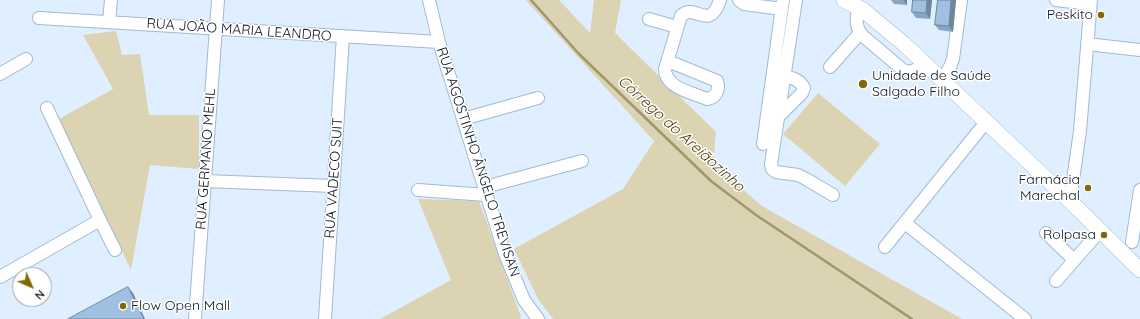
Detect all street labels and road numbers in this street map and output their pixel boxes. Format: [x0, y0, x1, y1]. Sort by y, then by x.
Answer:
street label: RUA JOÃO MARIA LEANDRO [146, 15, 332, 45]
street label: RUA AGOSTINHO ÂNGELO TREVISAN [433, 45, 523, 279]
street label: RUA GERMANO MEHL [193, 88, 219, 230]
street label: RUA VADECO SUIT [321, 117, 347, 239]

